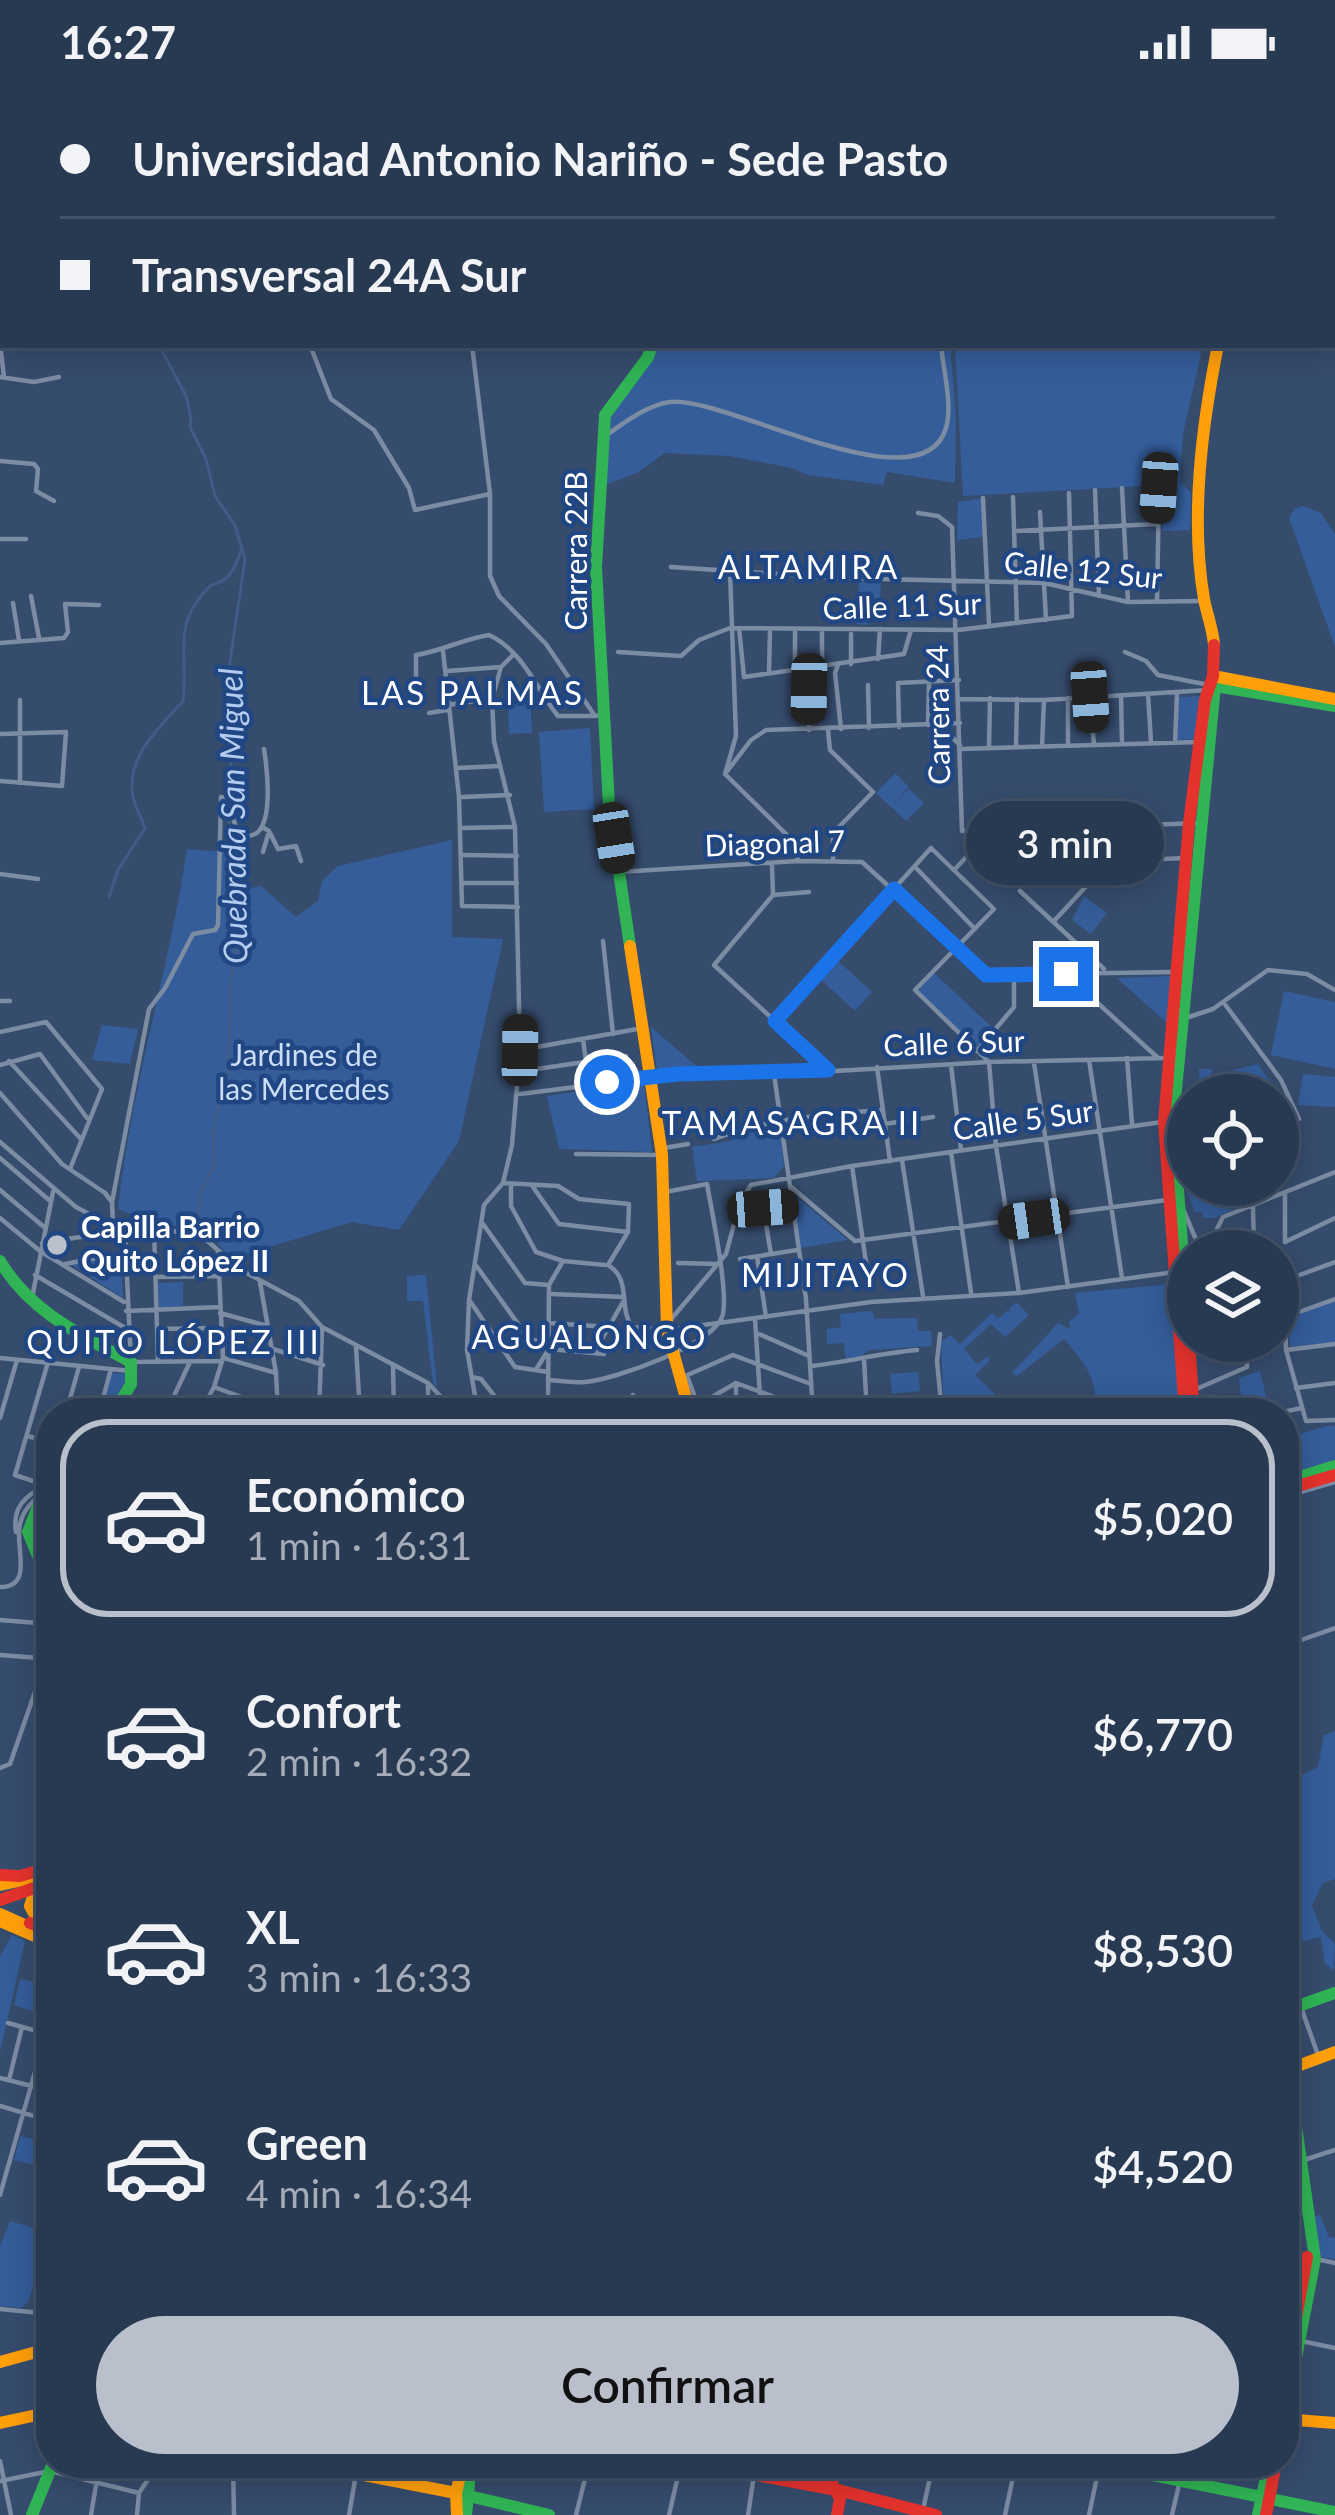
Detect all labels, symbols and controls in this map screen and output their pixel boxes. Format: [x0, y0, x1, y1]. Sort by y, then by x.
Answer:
text: 16:27 [60, 15, 176, 69]
text: Universidad Antonio Nariño - Sede Pasto [132, 132, 948, 186]
text: Transversal 24A Sur [132, 248, 526, 302]
car [1139, 451, 1179, 525]
street label: Carrera 22B [557, 471, 593, 631]
street label: Calle 12 Sur [1002, 543, 1164, 595]
district label: ALTAMIRA [718, 546, 900, 586]
street label: Calle 11 Sur [822, 584, 982, 626]
street label: Carrera 24 [918, 645, 956, 785]
car [790, 653, 828, 725]
car [1070, 660, 1110, 734]
water label: Quebrada San Miguel [209, 668, 255, 964]
district label: LAS PALMAS [361, 672, 585, 712]
car [591, 800, 637, 876]
callout: 3 min [967, 800, 1165, 884]
text: 3 min [1017, 820, 1113, 866]
street label: Diagonal 7 [704, 822, 846, 862]
route end [1039, 947, 1093, 1001]
car [501, 1014, 539, 1086]
street label: Calle 6 Sur [883, 1022, 1025, 1062]
park label: Jardines de las Mercedes [218, 1036, 390, 1106]
route start [580, 1055, 634, 1109]
map controls [1167, 1074, 1299, 1362]
button: locate [1167, 1074, 1299, 1206]
street label: Calle 5 Sur [950, 1091, 1095, 1147]
district label: TAMASAGRA II [662, 1102, 922, 1142]
car [726, 1188, 800, 1228]
car [996, 1196, 1072, 1242]
place label: Capilla Barrio Quito López II [81, 1208, 269, 1278]
button: layers [1167, 1230, 1299, 1362]
marker: Capilla Barrio Quito López II [44, 1232, 70, 1258]
district label: MIJITAYO [741, 1254, 911, 1294]
district label: AGUALONGO [472, 1316, 708, 1356]
district label: QUITO LÓPEZ III [26, 1321, 322, 1361]
icon: car [102, 1464, 210, 1572]
text: Económico [246, 1468, 466, 1522]
text: $5,020 [1092, 1491, 1233, 1545]
text: 1 min · 16:31 [246, 1522, 472, 1568]
icon: car [102, 1680, 210, 1788]
text: Confort [246, 1684, 401, 1738]
text: $6,770 [1092, 1707, 1233, 1761]
text: 2 min · 16:32 [246, 1738, 472, 1784]
icon: car [102, 1896, 210, 2004]
text: XL [246, 1900, 300, 1954]
text: $8,530 [1092, 1923, 1233, 1977]
text: 3 min · 16:33 [246, 1954, 472, 2000]
icon: car [102, 2112, 210, 2220]
text: Green [246, 2116, 368, 2170]
text: $4,520 [1092, 2139, 1233, 2193]
text: 4 min · 16:34 [246, 2170, 472, 2216]
button: Confirmar [96, 2316, 1239, 2454]

